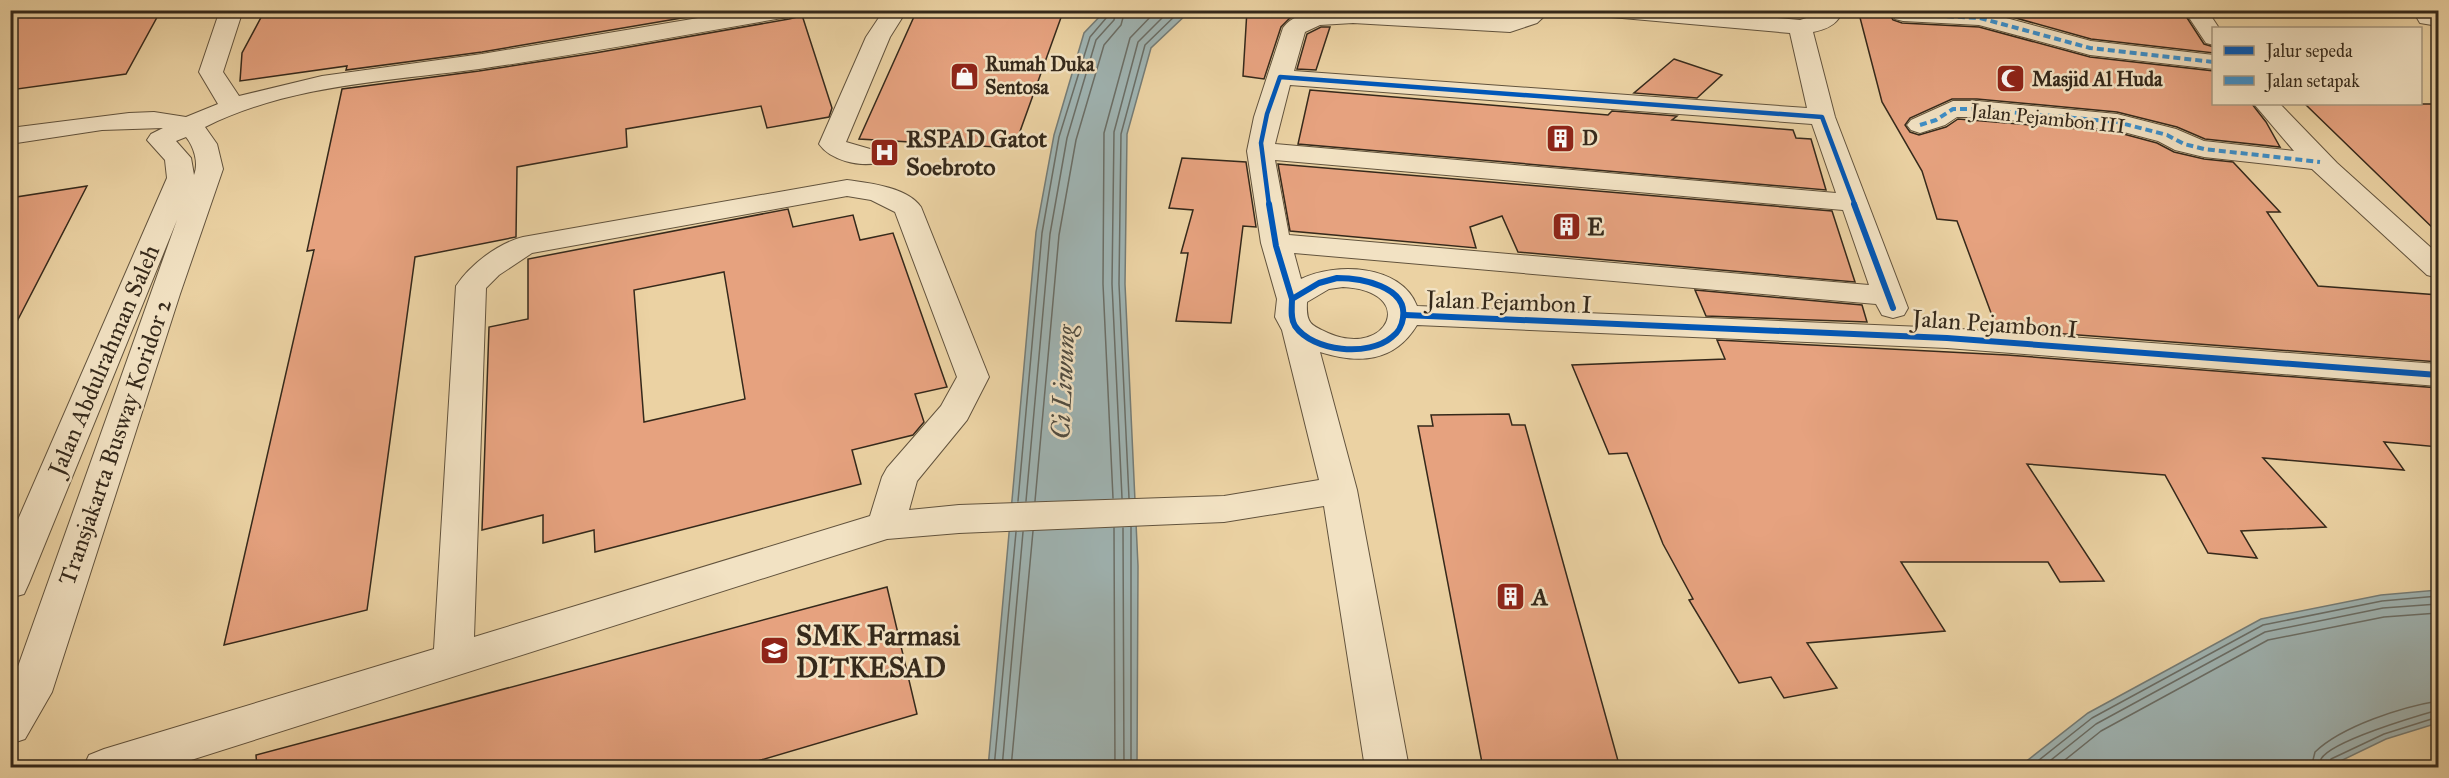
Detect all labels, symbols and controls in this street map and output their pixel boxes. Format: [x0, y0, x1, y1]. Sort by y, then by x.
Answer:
legend [2212, 27, 2422, 105]
text: Jalur sepeda [2264, 40, 2353, 63]
place label: Rumah Duka Sentosa [985, 52, 1095, 99]
shop icon: Rumah Duka Sentosa [948, 60, 980, 92]
mosque icon: Masjid Al Huda [1995, 63, 2027, 95]
place label: Masjid Al Huda [2032, 67, 2163, 92]
text: Jalan setapak [2264, 70, 2360, 93]
street label: Jalan Pejambon III [1967, 98, 2126, 139]
building icon: D [1545, 122, 1577, 154]
place label: RSPAD Gatot Soebroto [906, 124, 1048, 182]
place label: D [1582, 126, 1598, 150]
hospital icon: RSPAD Gatot Soebroto [869, 137, 901, 169]
building icon: E [1550, 211, 1582, 243]
place label: E [1587, 212, 1604, 242]
street label: Jalan Abdulrahman Saleh [41, 240, 166, 483]
street label: Jalan Pejambon I [1423, 284, 1592, 320]
street label: Transjakarta Busway Koridor 2 [52, 295, 178, 589]
street label: Jalan Pejambon I [1908, 303, 2079, 345]
water label: Ci Liwung [1044, 322, 1082, 440]
building icon: A [1495, 581, 1527, 613]
place label: A [1530, 582, 1549, 612]
place label: SMK Farmasi DITKESAD [796, 618, 960, 685]
school or university icon: SMK Farmasi DITKESAD [759, 635, 791, 667]

